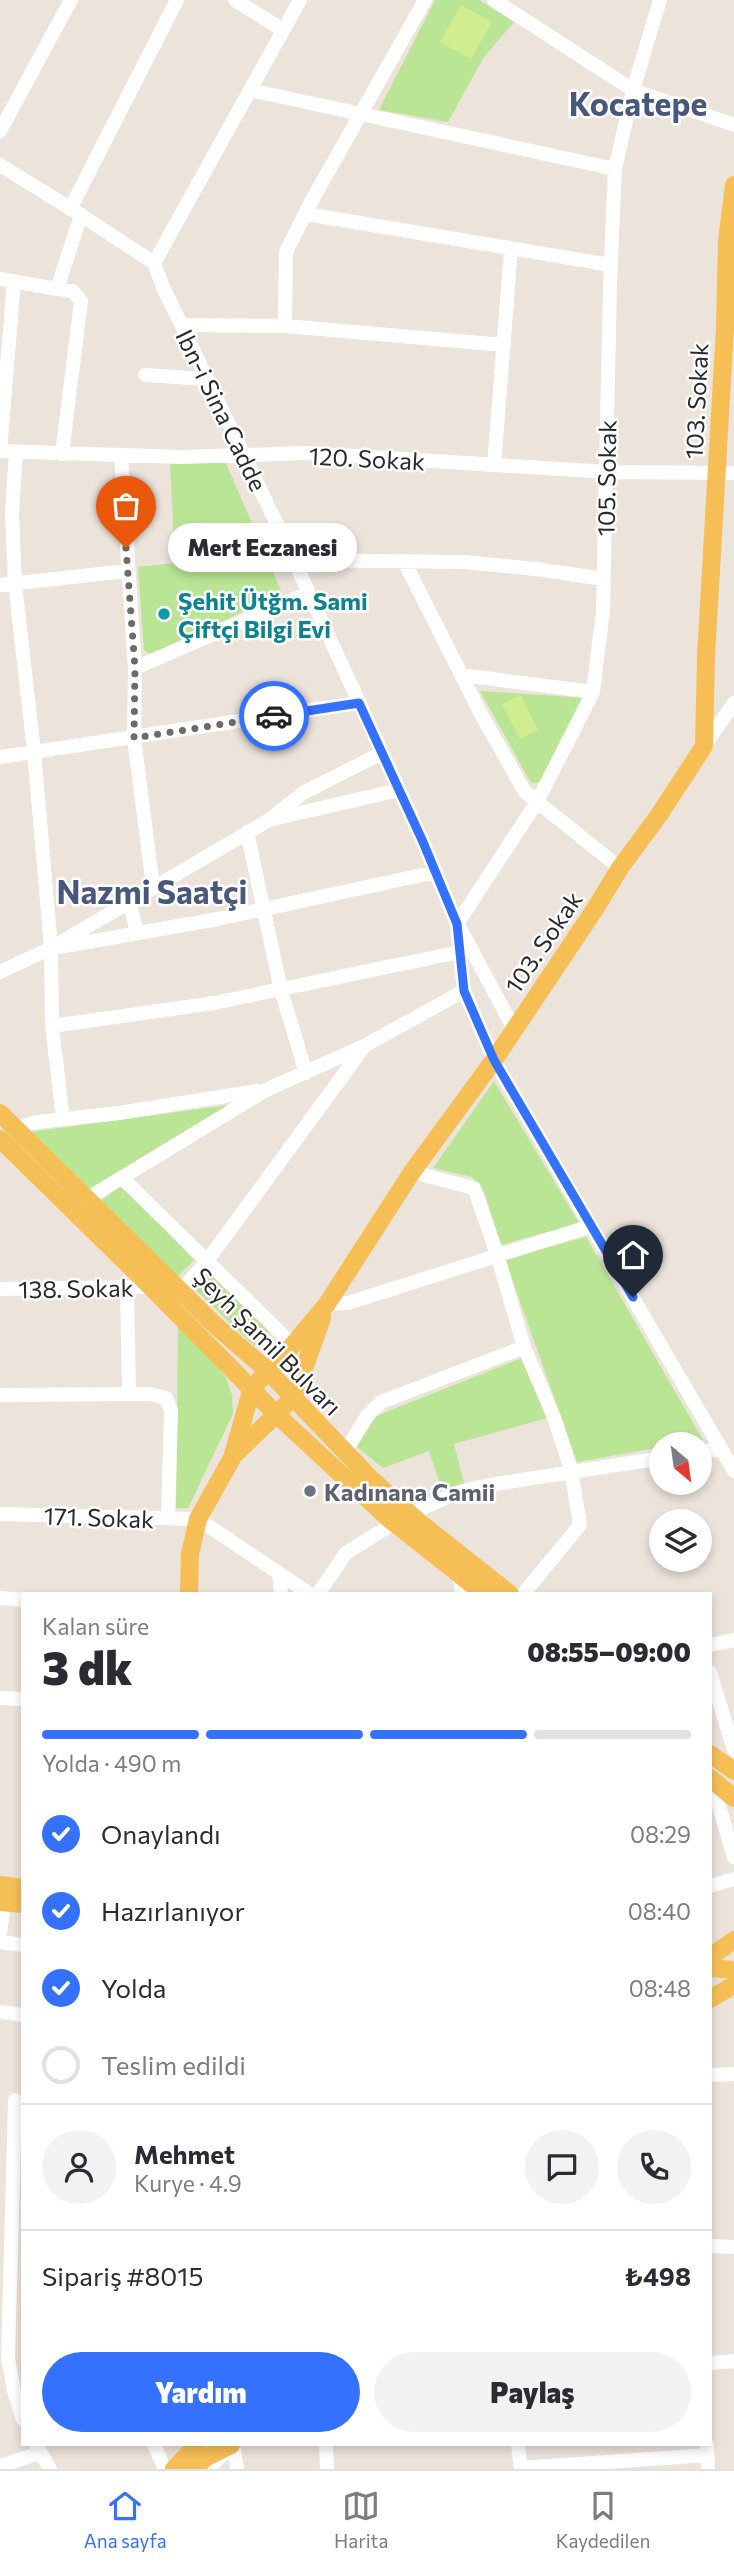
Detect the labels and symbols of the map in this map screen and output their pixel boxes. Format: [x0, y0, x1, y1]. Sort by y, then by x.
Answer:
district label: Kocatepe [569, 83, 707, 123]
street label: Ibn-i Sina Cadde [170, 325, 274, 495]
street label: 103. Sokak [678, 342, 714, 460]
street label: 105. Sokak [590, 419, 622, 537]
street label: 120. Sokak [308, 440, 426, 476]
pin [96, 476, 156, 548]
callout: Mert Eczanesi [168, 524, 357, 572]
place label: Şehit Ütğm. Sami Çiftçi Bilgi Evi [178, 586, 368, 643]
marker: Şehit Ütğm. Sami Çiftçi Bilgi Evi [156, 606, 172, 622]
courier [239, 681, 309, 751]
district label: Nazmi Saatçi [56, 871, 248, 911]
street label: 103. Sokak [498, 886, 588, 998]
pin [603, 1225, 663, 1297]
street label: Şeyh Şamil Bulvarı [188, 1261, 348, 1421]
street label: 138. Sokak [18, 1272, 134, 1304]
north arrow [649, 1432, 712, 1494]
place label: Kadınana Camii [324, 1477, 495, 1506]
marker: Kadınana Camii [302, 1483, 318, 1499]
street label: 171. Sokak [43, 1501, 155, 1533]

